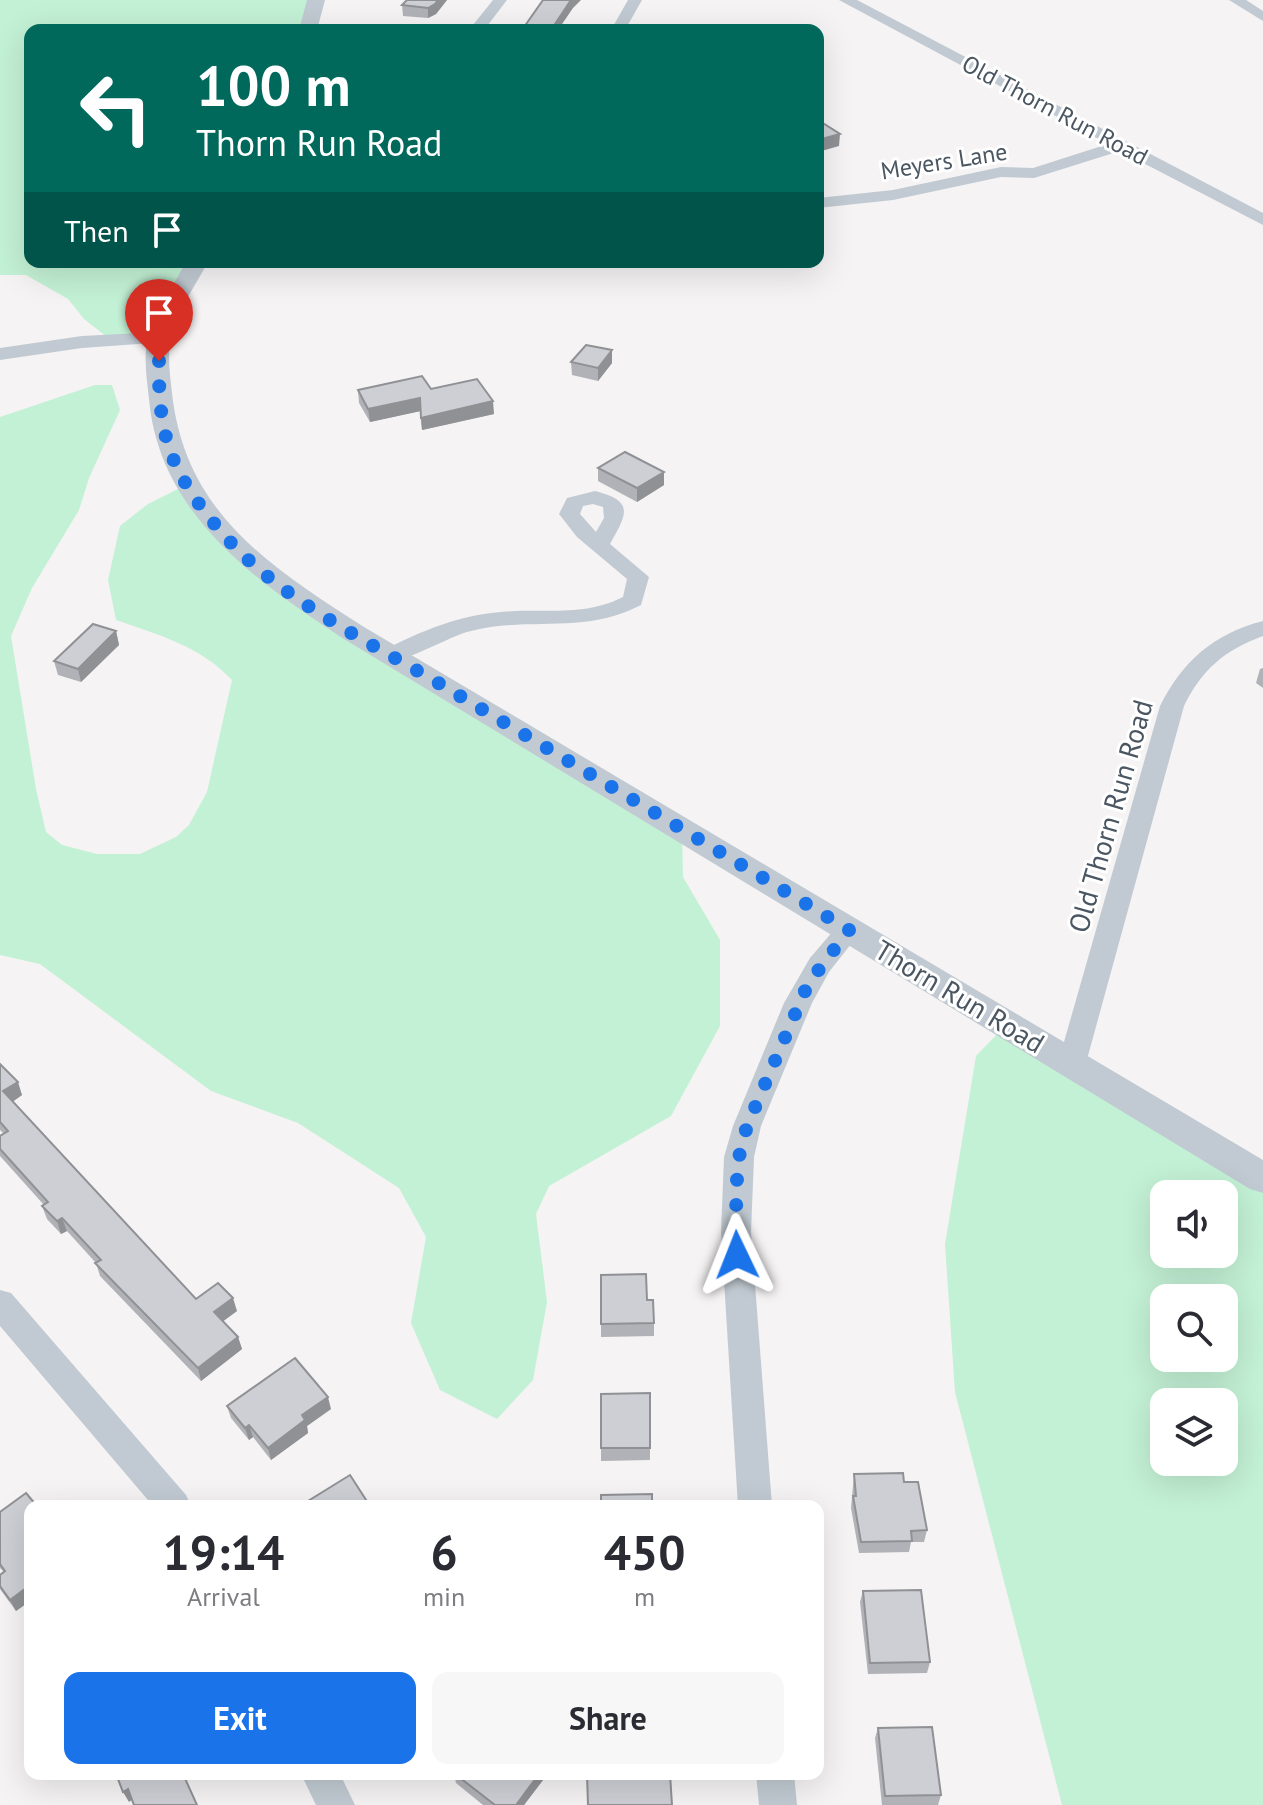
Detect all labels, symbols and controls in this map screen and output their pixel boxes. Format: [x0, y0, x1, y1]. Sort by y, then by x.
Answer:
street label: Old Thorn Run Road [957, 48, 1153, 172]
text: 100 m [196, 49, 351, 121]
icon: left [64, 56, 168, 160]
text: Thorn Run Road [196, 119, 443, 166]
street label: Meyers Lane [879, 136, 1009, 186]
icon: arrive [145, 208, 189, 252]
text: Then [64, 211, 129, 250]
pin [125, 279, 193, 361]
icon: arrive [137, 291, 181, 335]
street label: Old Thorn Run Road [1059, 695, 1161, 937]
street label: Thorn Run Road [868, 931, 1052, 1061]
map controls [1150, 1180, 1238, 1476]
button: sound [1150, 1180, 1238, 1268]
position arrow [695, 1213, 779, 1297]
button: search [1150, 1284, 1238, 1372]
button: layers [1150, 1388, 1238, 1476]
text: 19:14 [163, 1521, 284, 1583]
text: 6 [430, 1521, 458, 1583]
text: 450 [604, 1521, 685, 1583]
text: Arrival [187, 1580, 260, 1613]
text: min [423, 1580, 465, 1613]
text: m [634, 1580, 655, 1613]
button: Exit [64, 1672, 416, 1764]
button: Share [432, 1672, 784, 1764]

